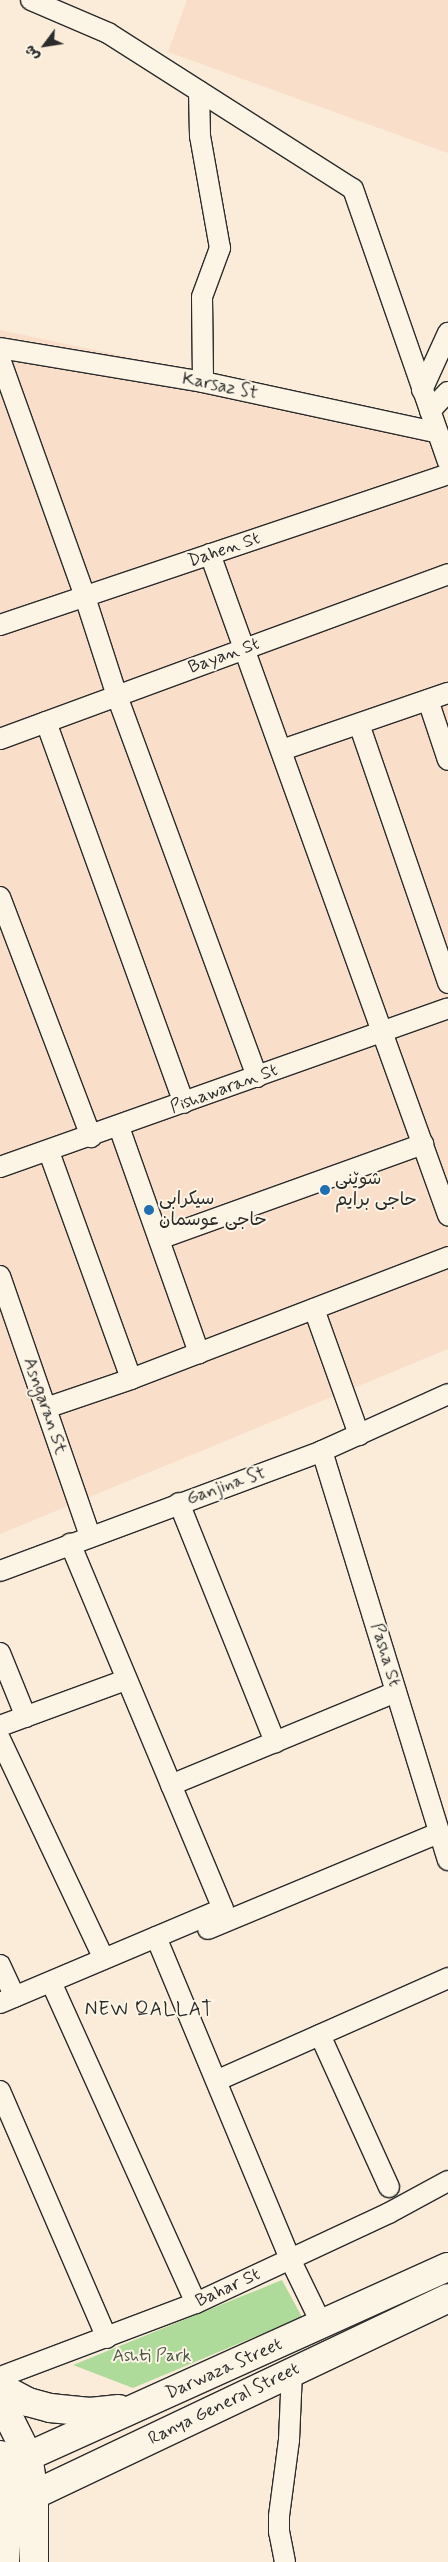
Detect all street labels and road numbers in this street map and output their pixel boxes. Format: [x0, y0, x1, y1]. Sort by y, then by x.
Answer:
street label: Karsaz St [181, 368, 259, 404]
street label: Dahen St [185, 528, 263, 572]
street label: Bayan St [185, 633, 263, 679]
street label: Pishawaran St [167, 1060, 281, 1118]
street label: Asngaran St [19, 1357, 71, 1455]
street label: Ganjina St [184, 1462, 268, 1510]
street label: Pasha St [365, 1621, 405, 1689]
street label: Bahar St [192, 2264, 264, 2312]
street label: Darwaza Street [161, 2333, 287, 2405]
street label: Ranya General Street [143, 2357, 305, 2451]

